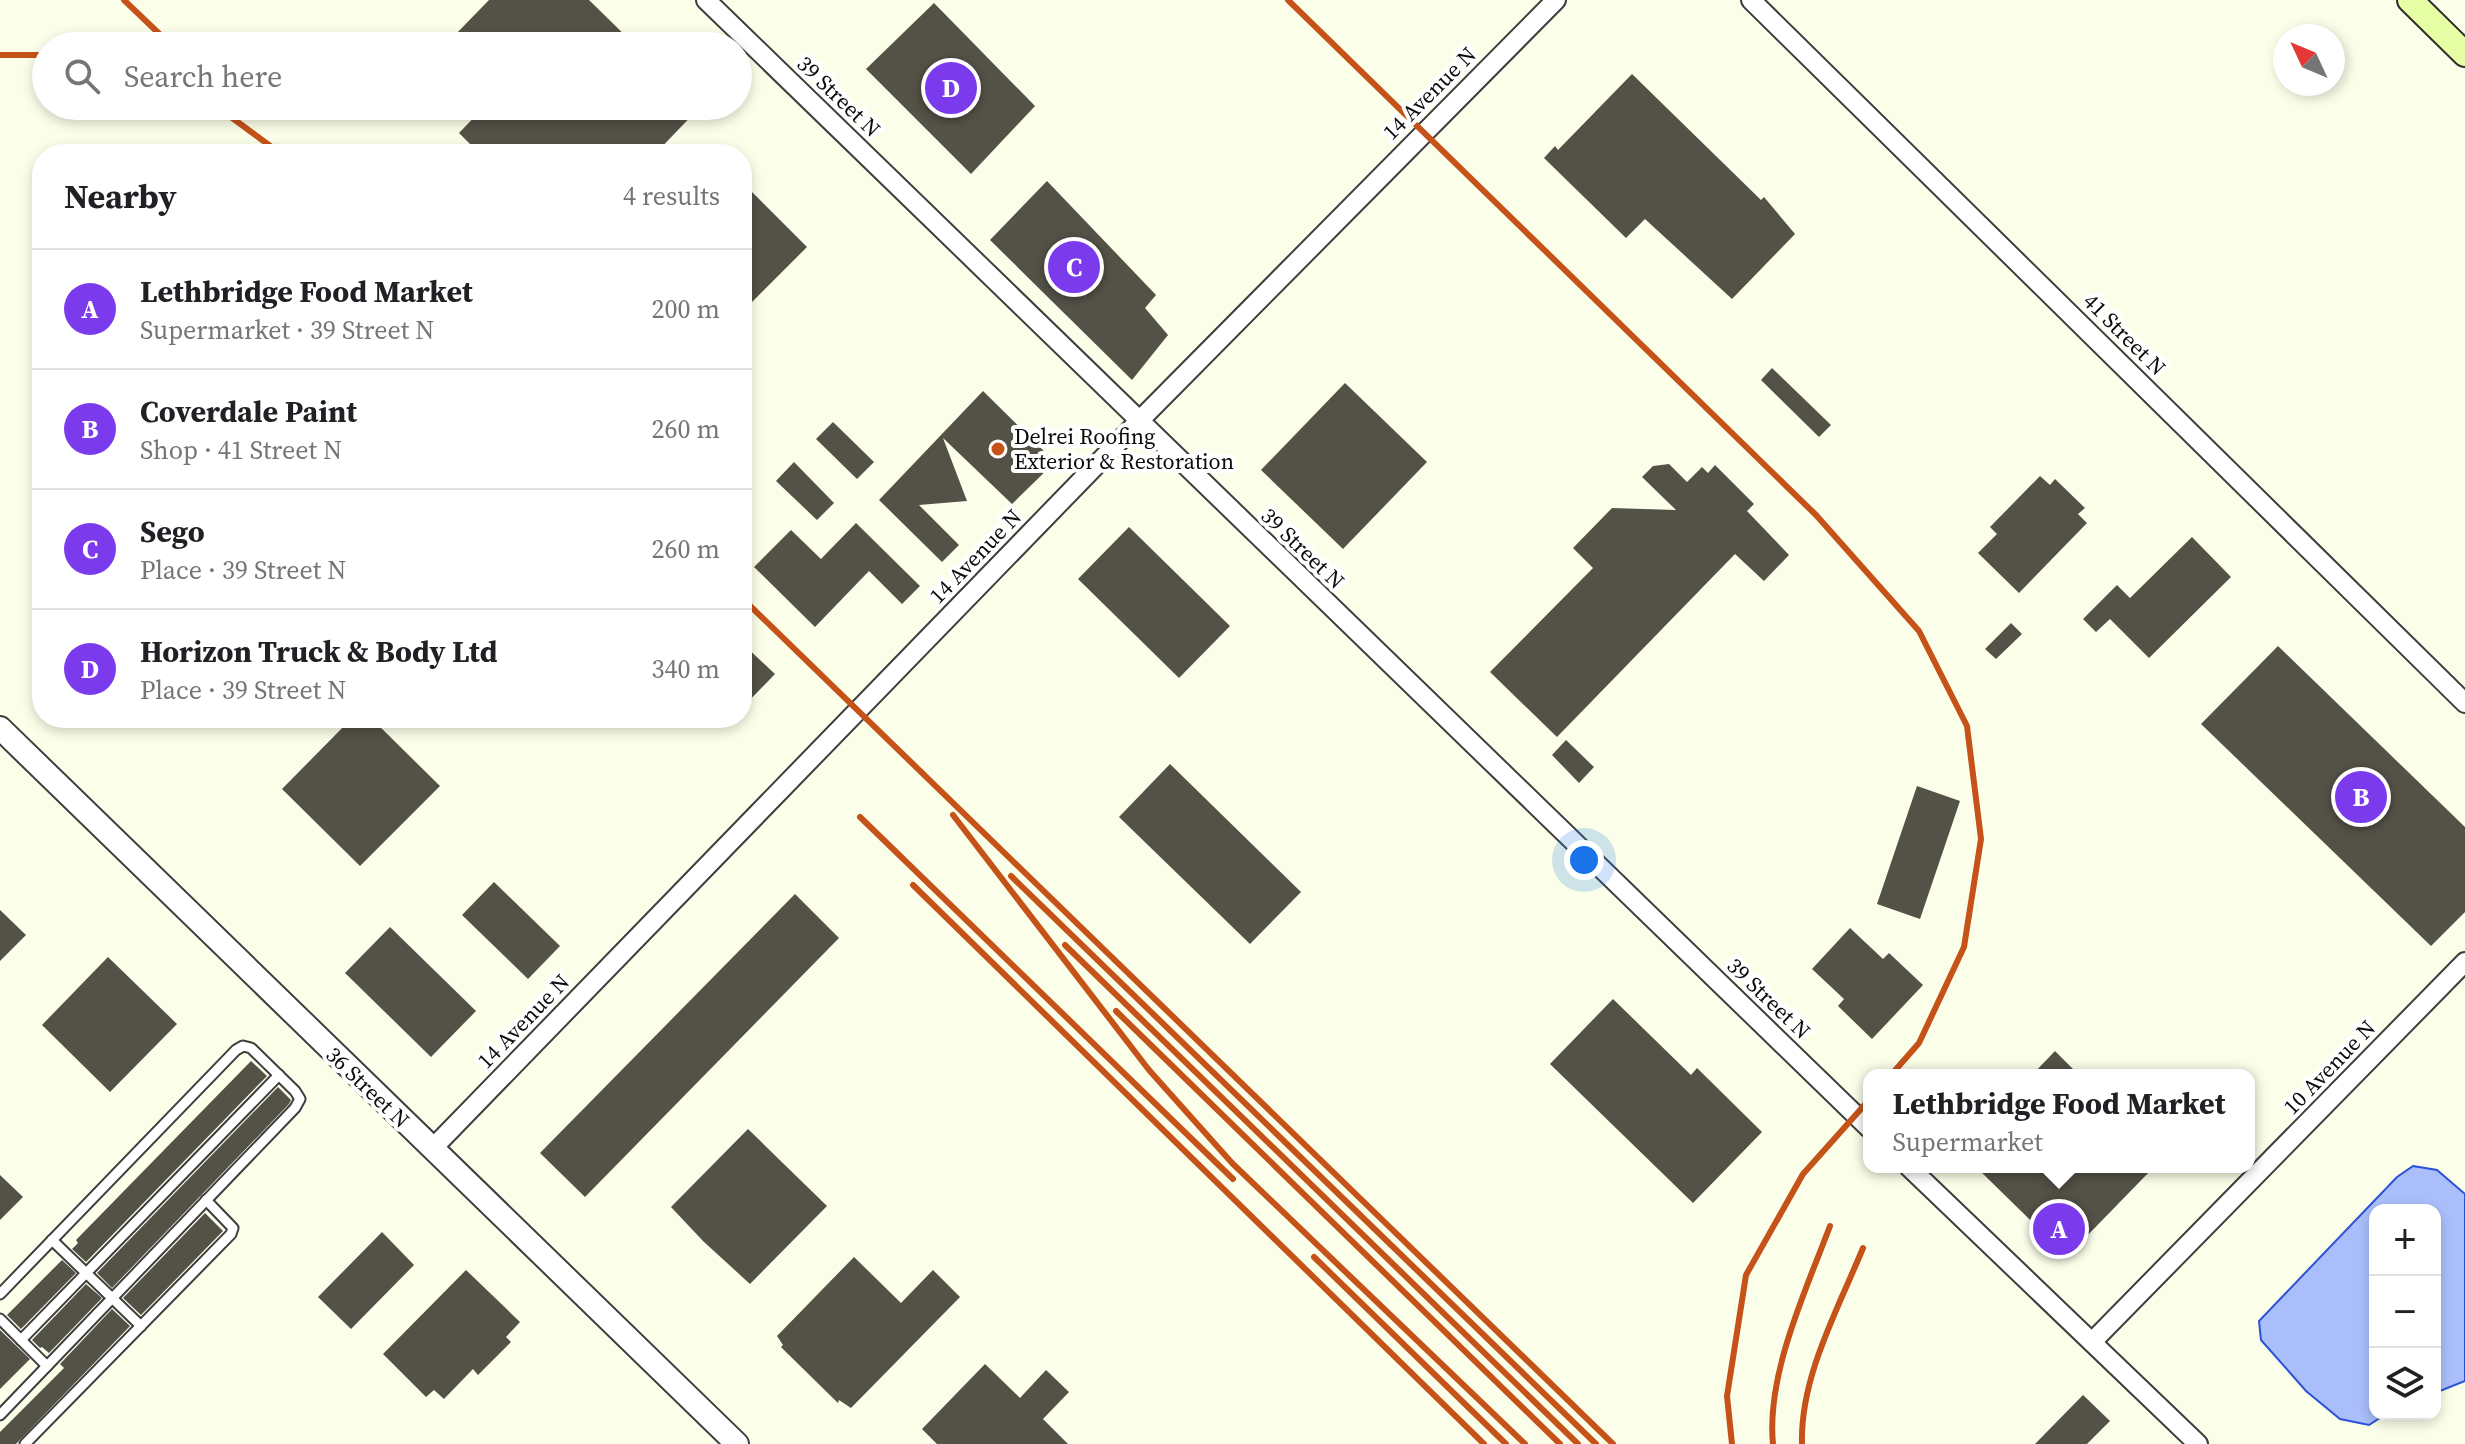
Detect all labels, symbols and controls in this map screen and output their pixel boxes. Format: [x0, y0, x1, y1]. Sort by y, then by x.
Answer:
north arrow [2273, 24, 2345, 96]
search box [32, 32, 752, 120]
street label: 14 Avenue N [1376, 40, 1482, 146]
street label: 39 Street N [791, 49, 887, 143]
icon: search [60, 54, 104, 98]
text: Search here [124, 56, 282, 97]
pin: D [925, 58, 977, 118]
text: Nearby [64, 173, 177, 219]
text: 4 results [623, 178, 720, 214]
pin: C [1048, 237, 1100, 297]
text: Lethbridge Food Market [140, 271, 473, 312]
street label: 41 Street N [2077, 286, 2173, 382]
text: A [81, 291, 99, 327]
text: 200 m [652, 291, 720, 327]
text: Supermarket · 39 Street N [140, 312, 434, 348]
text: Coverdale Paint [140, 391, 357, 432]
text: B [82, 411, 98, 447]
text: 260 m [652, 411, 720, 447]
place label: Delrei Roofing Exterior & Restoration [1014, 421, 1234, 476]
text: Shop · 41 Street N [140, 432, 342, 468]
marker: Delrei Roofing Exterior & Restoration [989, 440, 1007, 458]
street label: 39 Street N [1255, 501, 1351, 595]
street label: 14 Avenue N [922, 502, 1028, 610]
text: Sego [140, 511, 205, 552]
text: C [82, 531, 98, 567]
text: 260 m [652, 531, 720, 567]
text: Place · 39 Street N [140, 552, 346, 588]
text: Horizon Truck & Body Ltd [140, 631, 498, 672]
text: D [81, 651, 99, 687]
text: 340 m [652, 651, 720, 687]
text: Place · 39 Street N [140, 672, 346, 708]
pin: B [2335, 767, 2387, 827]
your location [1564, 840, 1604, 880]
street label: 39 Street N [1721, 951, 1817, 1045]
street label: 14 Avenue N [470, 967, 576, 1075]
street label: 10 Avenue N [2276, 1013, 2382, 1121]
street label: 36 Street N [320, 1040, 416, 1134]
popup [1863, 1069, 2255, 1173]
text: Lethbridge Food Market [1893, 1083, 2225, 1124]
text: Supermarket [1893, 1124, 2043, 1160]
pin: A [2033, 1199, 2085, 1259]
map controls [2369, 1204, 2441, 1420]
button: + [2369, 1204, 2441, 1276]
button: − [2369, 1276, 2441, 1348]
button: layers [2369, 1348, 2441, 1420]

